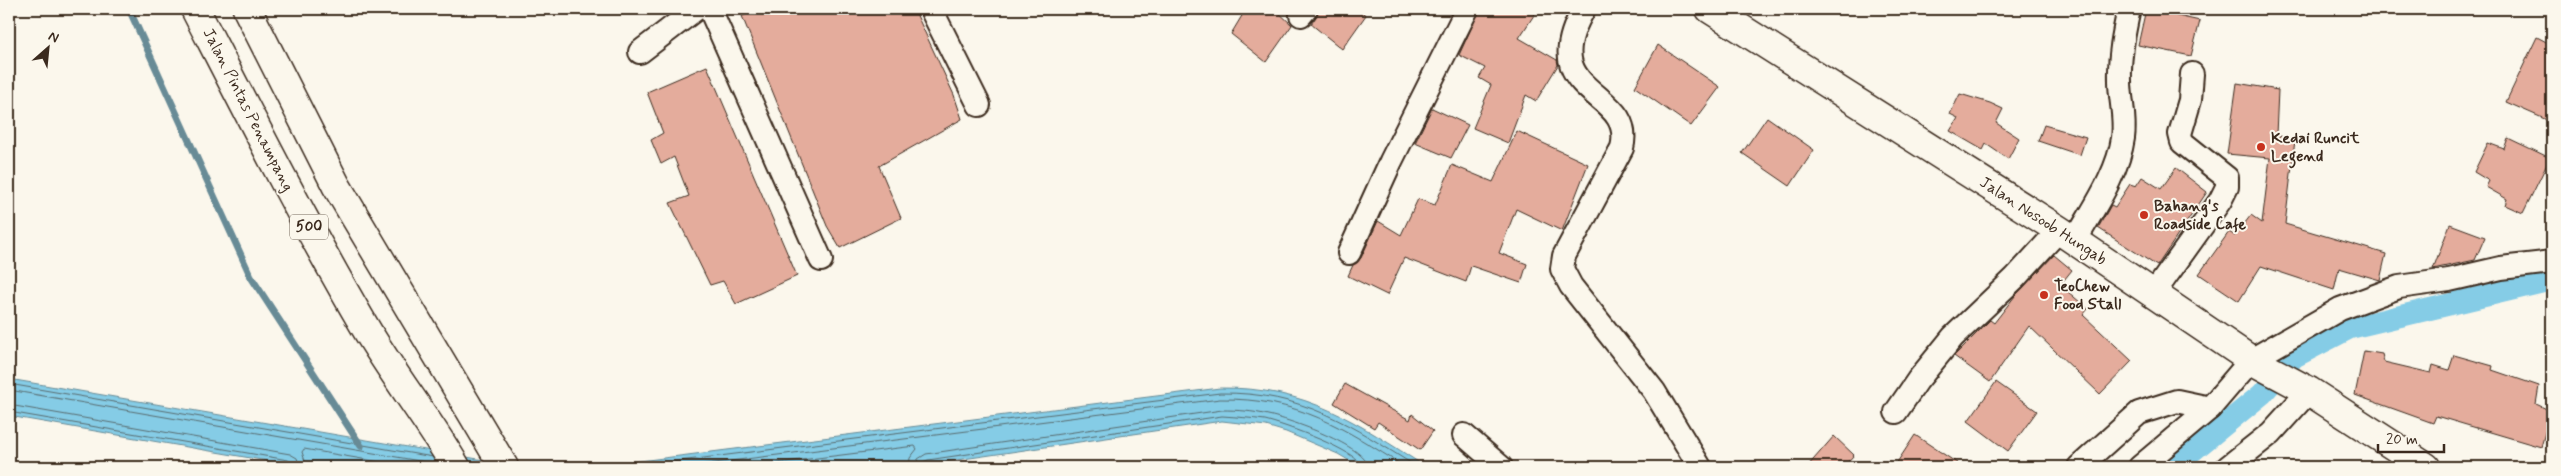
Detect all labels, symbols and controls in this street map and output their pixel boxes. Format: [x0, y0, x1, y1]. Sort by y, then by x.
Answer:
north arrow [22, 22, 72, 72]
street label: Jalan Pintas Penampang [198, 25, 298, 195]
text: N [45, 27, 62, 47]
place label: Kedai Runcit Legend [2271, 128, 2360, 169]
marker: Kedai Runcit Legend [2255, 141, 2267, 153]
street label: Jalan Nosoob Hungab [1975, 172, 2111, 271]
place label: Bahang's Roadside Cafe [2154, 196, 2247, 235]
marker: Bahang's Roadside Cafe [2138, 209, 2150, 221]
road number: 500 [290, 214, 328, 240]
place label: TeoChew Food Stall [2054, 276, 2121, 315]
marker: TeoChew Food Stall [2038, 289, 2050, 301]
scale bar [2378, 421, 2445, 453]
text: 20 m [2386, 430, 2418, 450]

